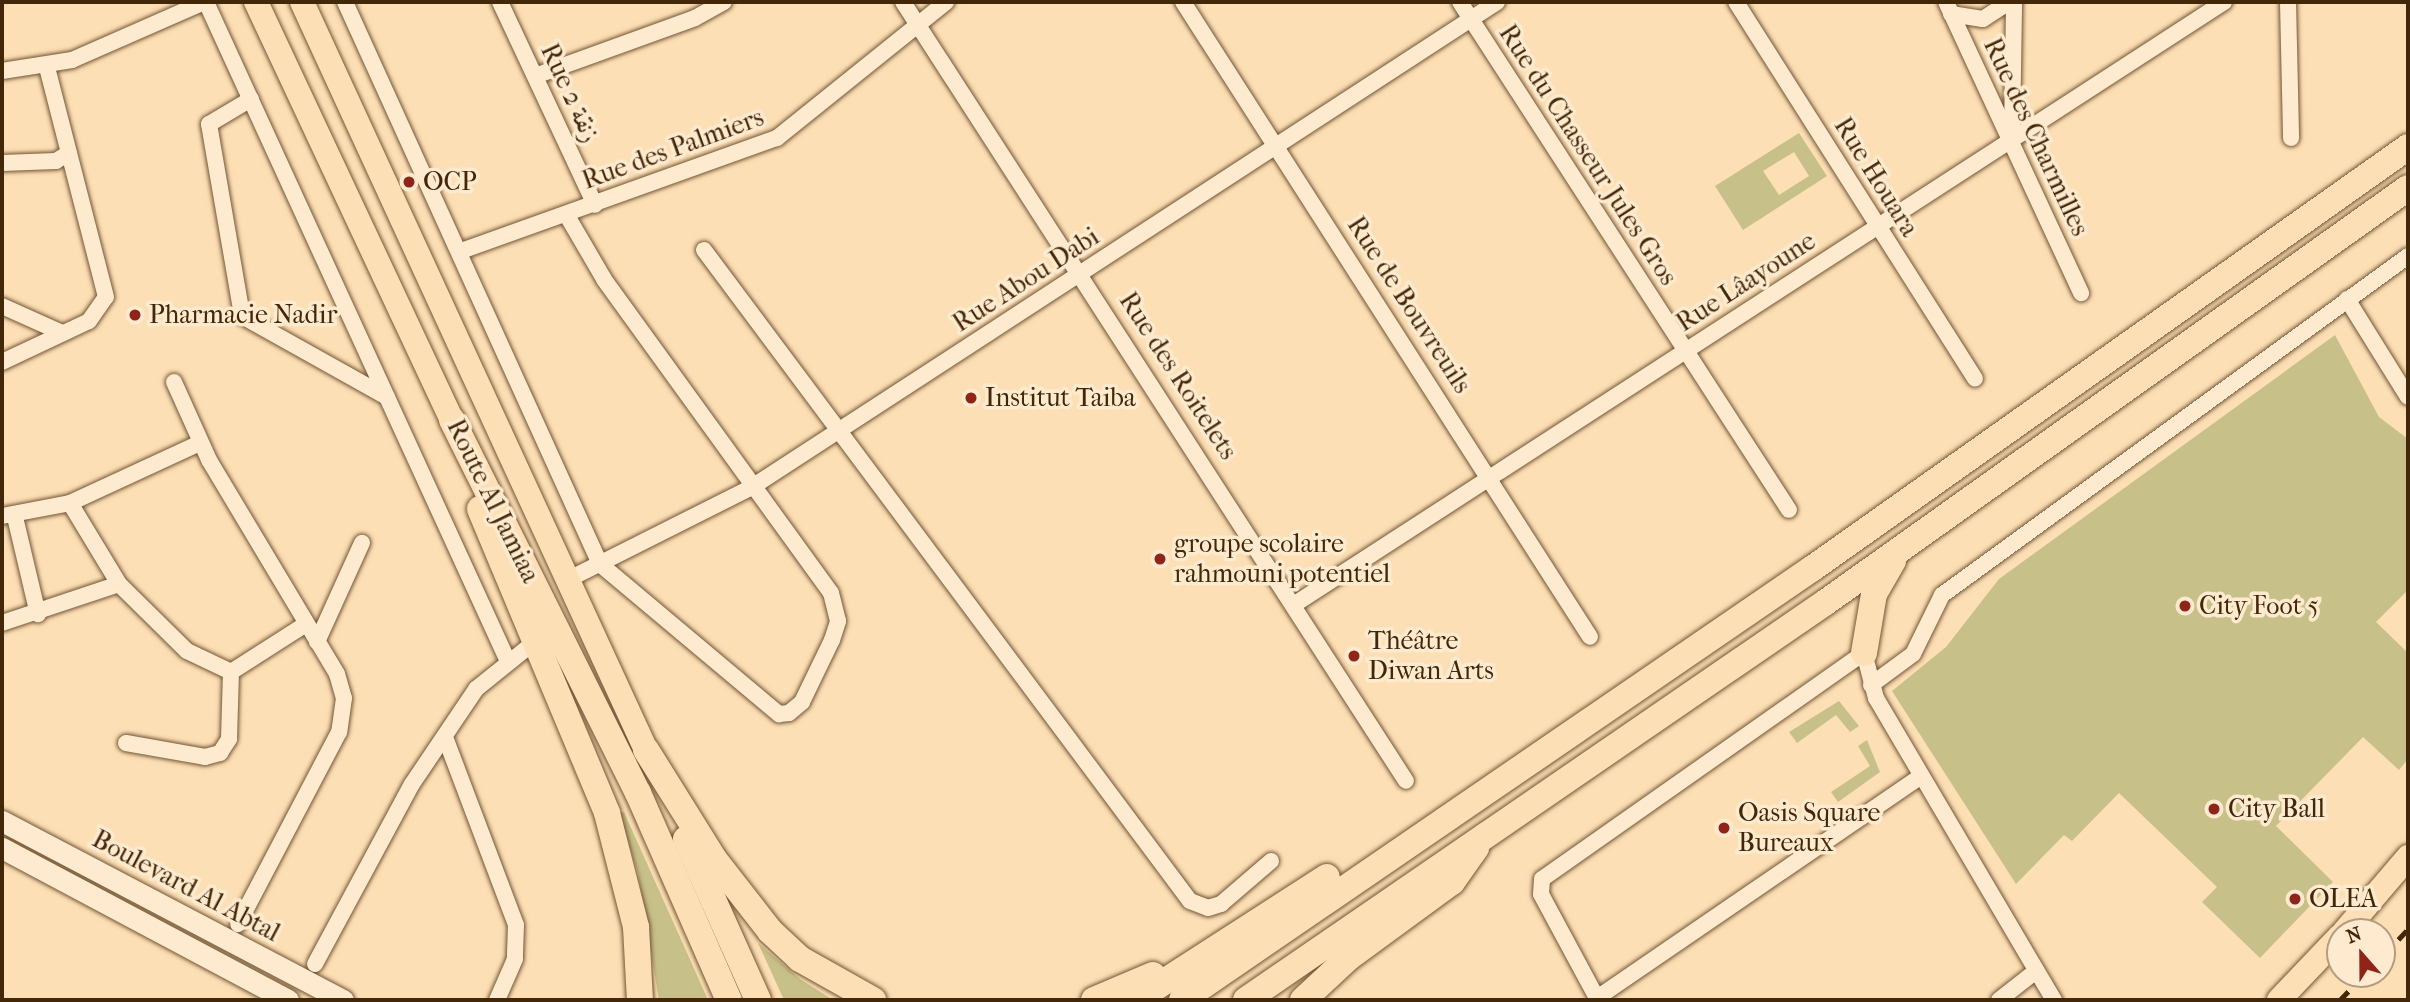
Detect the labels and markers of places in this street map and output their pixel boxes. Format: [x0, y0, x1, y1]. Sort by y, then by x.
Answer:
place label: OCP [423, 166, 477, 198]
marker: OCP [401, 174, 417, 190]
place label: Pharmacie Nadir [149, 299, 337, 331]
marker: Pharmacie Nadir [127, 307, 143, 323]
place label: Institut Taiba [985, 382, 1136, 414]
marker: Institut Taiba [963, 390, 979, 406]
place label: groupe scolaire rahmouni potentiel [1174, 528, 1390, 590]
marker: groupe scolaire rahmouni potentiel [1152, 551, 1168, 567]
place label: City Foot 5 [2199, 590, 2319, 622]
marker: City Foot 5 [2177, 598, 2193, 614]
place label: Théâtre Diwan Arts [1368, 625, 1494, 686]
marker: Théâtre Diwan Arts [1346, 648, 1362, 664]
place label: City Ball [2228, 793, 2325, 825]
place label: Oasis Square Bureaux [1738, 797, 1880, 858]
marker: City Ball [2206, 801, 2222, 817]
marker: Oasis Square Bureaux [1716, 820, 1732, 836]
place label: OLEA [2309, 883, 2378, 915]
marker: OLEA [2287, 891, 2303, 907]

